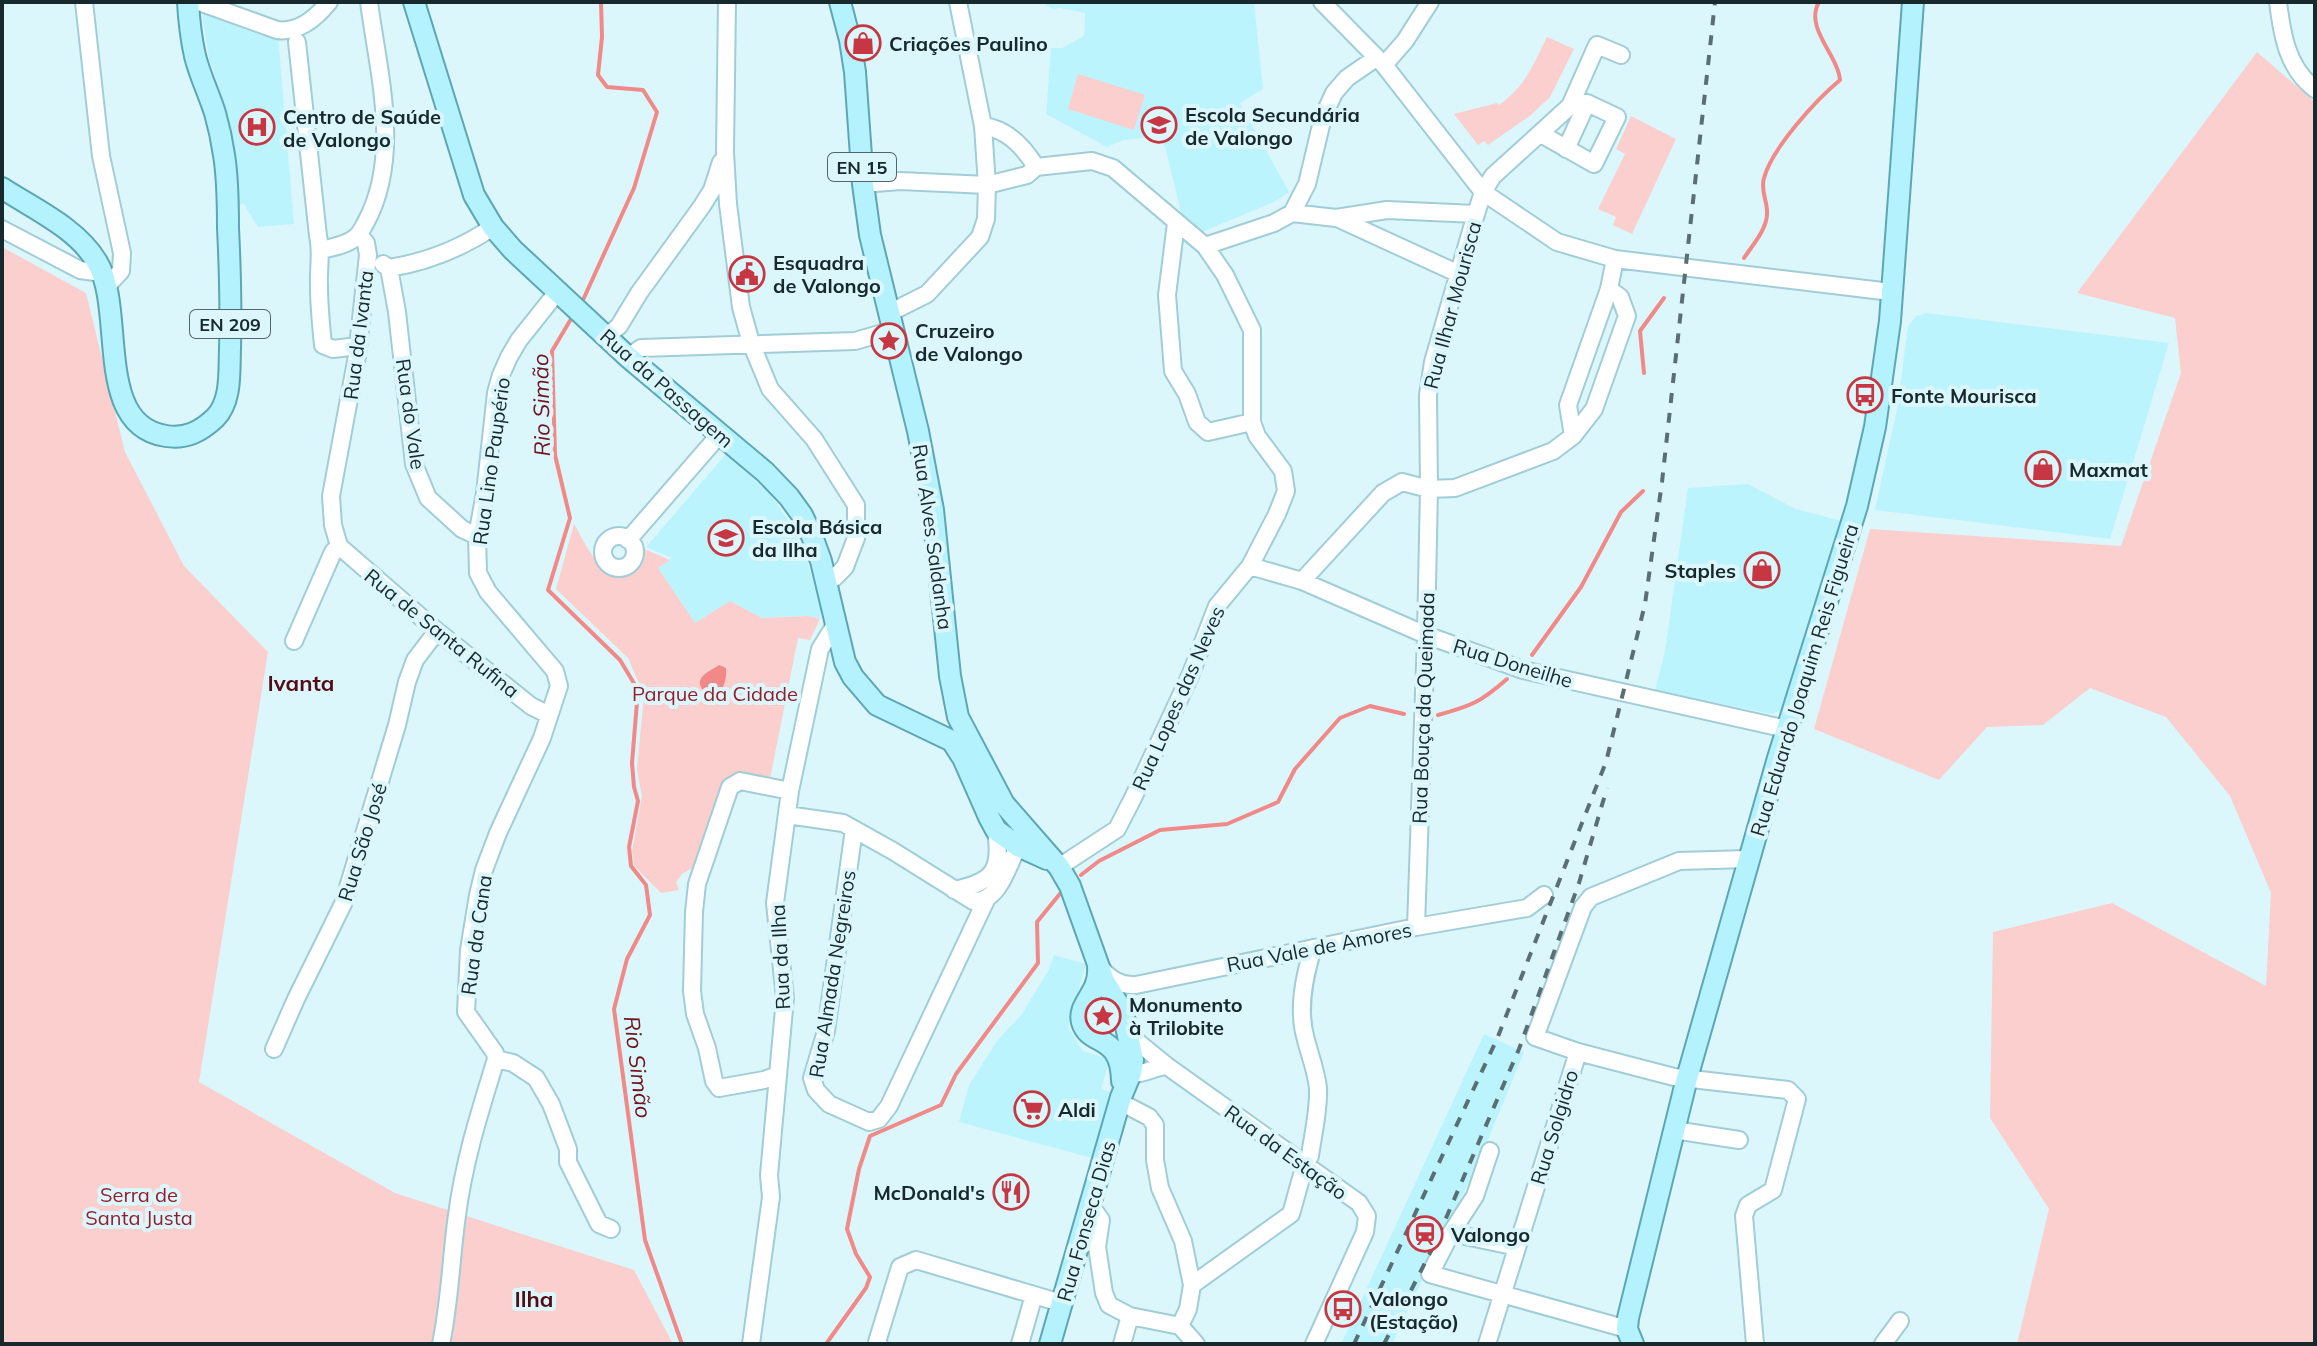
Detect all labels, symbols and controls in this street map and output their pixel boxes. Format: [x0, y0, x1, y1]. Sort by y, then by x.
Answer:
shop icon: Criações Paulino [844, 24, 882, 62]
place label: Criações Paulino [889, 31, 1048, 56]
place label: Escola Secundária de Valongo [1185, 102, 1360, 150]
place label: Centro de Saúde de Valongo [283, 104, 441, 152]
school or university icon: Escola Secundária de Valongo [1140, 106, 1178, 144]
hospital icon: Centro de Saúde de Valongo [238, 108, 276, 146]
road number: EN 15 [828, 153, 896, 181]
street label: Rua Ilhar Mourisca [1418, 218, 1486, 392]
place label: Esquadra de Valongo [773, 250, 881, 298]
public building icon: Esquadra de Valongo [728, 255, 766, 293]
street label: Rua da Ivanta [338, 269, 378, 401]
road number: EN 209 [190, 310, 270, 338]
place label: Cruzeiro de Valongo [915, 318, 1023, 366]
place icon: Cruzeiro de Valongo [870, 322, 908, 360]
street label: Rua da Passagem [595, 323, 739, 453]
water label: Rio Simão [526, 353, 556, 457]
street label: Rua do Vale [391, 357, 431, 471]
street label: Rua Lino Paupério [467, 376, 515, 546]
bus stop icon: Fonte Mourisca [1846, 376, 1884, 414]
place label: Fonte Mourisca [1891, 383, 2037, 408]
street label: Rua Alves Saldanha [908, 443, 958, 631]
shop icon: Maxmat [2024, 450, 2062, 488]
place label: Maxmat [2069, 457, 2148, 482]
place label: Escola Básica da Ilha [752, 514, 883, 562]
school or university icon: Escola Básica da Ilha [707, 519, 745, 557]
street label: Rua Eduardo Joaquim Reis Figueira [1744, 521, 1864, 839]
shop icon: Staples [1743, 551, 1781, 589]
place label: Staples [1665, 558, 1736, 583]
street label: Rua de Santa Rufina [360, 563, 524, 703]
street label: Rua Bouça da Queimada [1406, 592, 1440, 824]
street label: Rua Lopes das Neves [1126, 602, 1230, 794]
street label: Rua Doneilhe [1450, 633, 1576, 693]
district label: Ivanta [268, 669, 334, 697]
park label: Parque da Cidade [632, 681, 798, 706]
street label: Rua São José [332, 780, 392, 904]
street label: Rua Almada Negreiros [803, 868, 861, 1080]
street label: Rua da Cana [455, 873, 497, 997]
street label: Rua da Ilha [765, 904, 795, 1010]
street label: Rua Vale de Amores [1224, 917, 1414, 977]
place label: Monumento à Trilobite [1129, 992, 1243, 1040]
place icon: Monumento à Trilobite [1084, 997, 1122, 1035]
water label: Rio Simão [618, 1014, 658, 1120]
street label: Rua Solgidro [1525, 1067, 1583, 1187]
supermarket icon: Aldi [1013, 1090, 1051, 1128]
place label: Aldi [1058, 1097, 1096, 1122]
street label: Rua da Estação [1220, 1099, 1352, 1205]
street label: Rua Fonseca Dias [1051, 1138, 1121, 1304]
restaurant icon: McDonald's [992, 1173, 1030, 1211]
place label: McDonald's [873, 1180, 985, 1205]
park label: Serra de Santa Justa [85, 1182, 193, 1230]
station icon: Valongo [1406, 1215, 1444, 1253]
place label: Valongo [1450, 1222, 1530, 1247]
district label: Ilha [515, 1285, 553, 1313]
place label: Valongo (Estação) [1368, 1286, 1459, 1334]
bus stop icon: Valongo (Estação) [1324, 1290, 1362, 1328]

